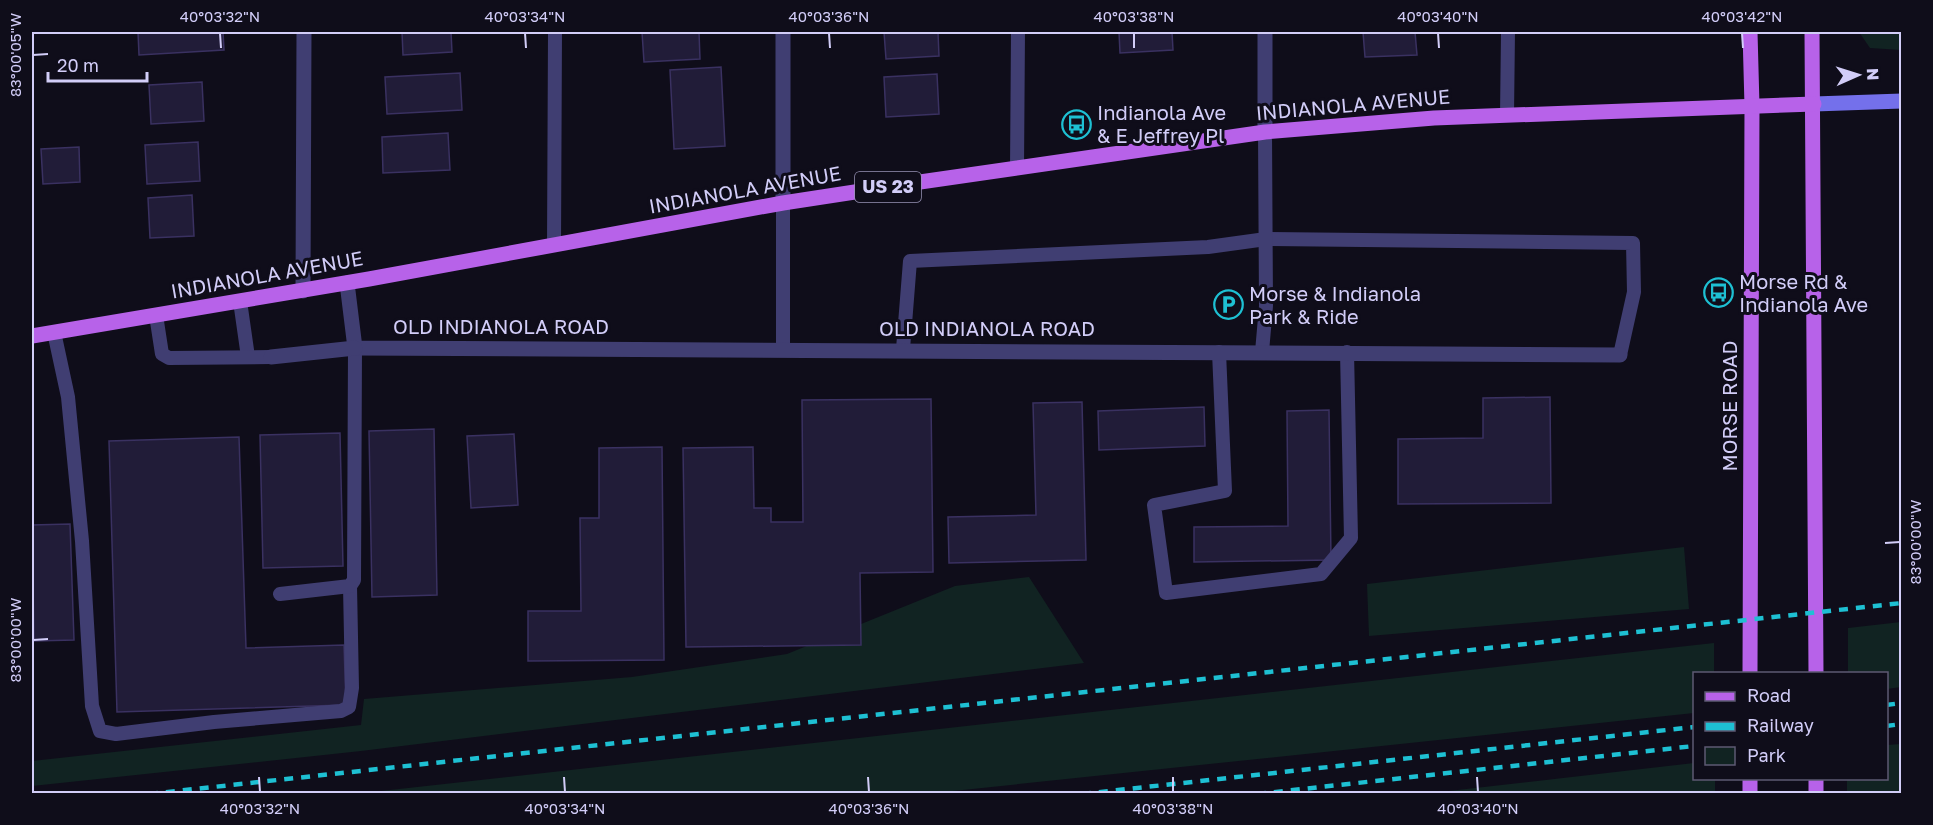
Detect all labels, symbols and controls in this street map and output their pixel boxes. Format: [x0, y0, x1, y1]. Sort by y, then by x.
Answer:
text: 40°03'32"N [180, 7, 260, 25]
text: 40°03'34"N [485, 7, 565, 25]
text: 40°03'36"N [789, 7, 869, 25]
text: 40°03'38"N [1094, 7, 1174, 25]
text: 40°03'40"N [1397, 7, 1479, 25]
text: 40°03'42"N [1702, 7, 1782, 25]
text: 83°00'05"W [6, 13, 24, 97]
scale bar [48, 45, 147, 83]
north arrow [1828, 45, 1888, 105]
text: 20 m [57, 54, 99, 76]
text: N [1863, 68, 1883, 81]
street label: INDIANOLA AVENUE [1255, 84, 1451, 124]
place label: Indianola Ave & E Jeffrey Pl [1097, 100, 1226, 147]
bus stop icon: Indianola Ave & E Jeffrey Pl [1060, 109, 1092, 141]
street label: INDIANOLA AVENUE [647, 160, 843, 218]
road number: US 23 [855, 172, 921, 202]
street label: INDIANOLA AVENUE [169, 245, 365, 303]
place label: Morse Rd & Indianola Ave [1739, 269, 1868, 316]
bus stop icon: Morse Rd & Indianola Ave [1702, 277, 1734, 309]
place label: Morse & Indianola Park & Ride [1249, 281, 1421, 328]
parking icon: Morse & Indianola Park & Ride [1212, 289, 1244, 321]
street label: OLD INDIANOLA ROAD [393, 314, 609, 338]
street label: OLD INDIANOLA ROAD [879, 316, 1095, 340]
street label: MORSE ROAD [1717, 341, 1741, 472]
text: 83°00'00"W [1906, 500, 1924, 584]
text: 83°00'00"W [6, 598, 24, 682]
legend [1693, 672, 1888, 780]
text: Road [1747, 684, 1791, 706]
text: Railway [1747, 714, 1814, 736]
text: Park [1747, 744, 1786, 766]
text: 40°03'32"N [220, 799, 300, 817]
text: 40°03'34"N [525, 799, 605, 817]
text: 40°03'36"N [829, 799, 909, 817]
text: 40°03'38"N [1133, 799, 1213, 817]
text: 40°03'40"N [1437, 799, 1519, 817]

